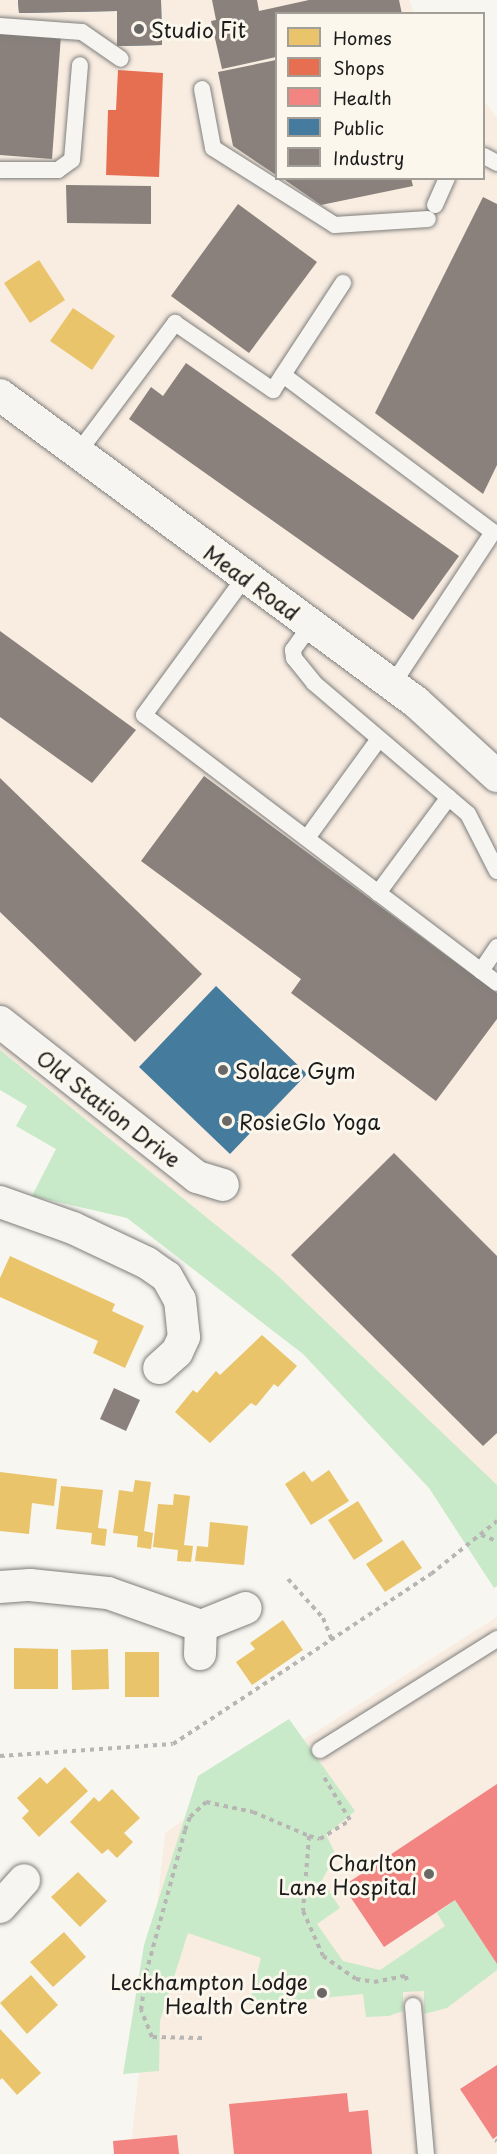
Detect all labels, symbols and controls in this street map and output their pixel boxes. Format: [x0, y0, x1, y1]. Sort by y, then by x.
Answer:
legend [275, 12, 485, 180]
place label: Studio Fit [151, 16, 247, 42]
marker: Studio Fit [132, 22, 146, 36]
text: Homes [333, 24, 391, 51]
text: Shops [333, 54, 384, 81]
text: Health [333, 84, 392, 111]
text: Public [333, 114, 384, 141]
text: Industry [333, 144, 404, 171]
street label: Mead Road [199, 539, 305, 625]
street label: Old Station Drive [32, 1044, 186, 1172]
place label: Solace Gym [235, 1057, 356, 1083]
marker: Solace Gym [216, 1063, 230, 1077]
place label: RosieGlo Yoga [239, 1108, 380, 1134]
marker: RosieGlo Yoga [220, 1114, 234, 1128]
place label: Charlton Lane Hospital [277, 1849, 417, 1899]
marker: Charlton Lane Hospital [422, 1867, 436, 1881]
place label: Leckhampton Lodge Health Centre [110, 1968, 308, 2018]
marker: Leckhampton Lodge Health Centre [313, 1984, 331, 2002]

